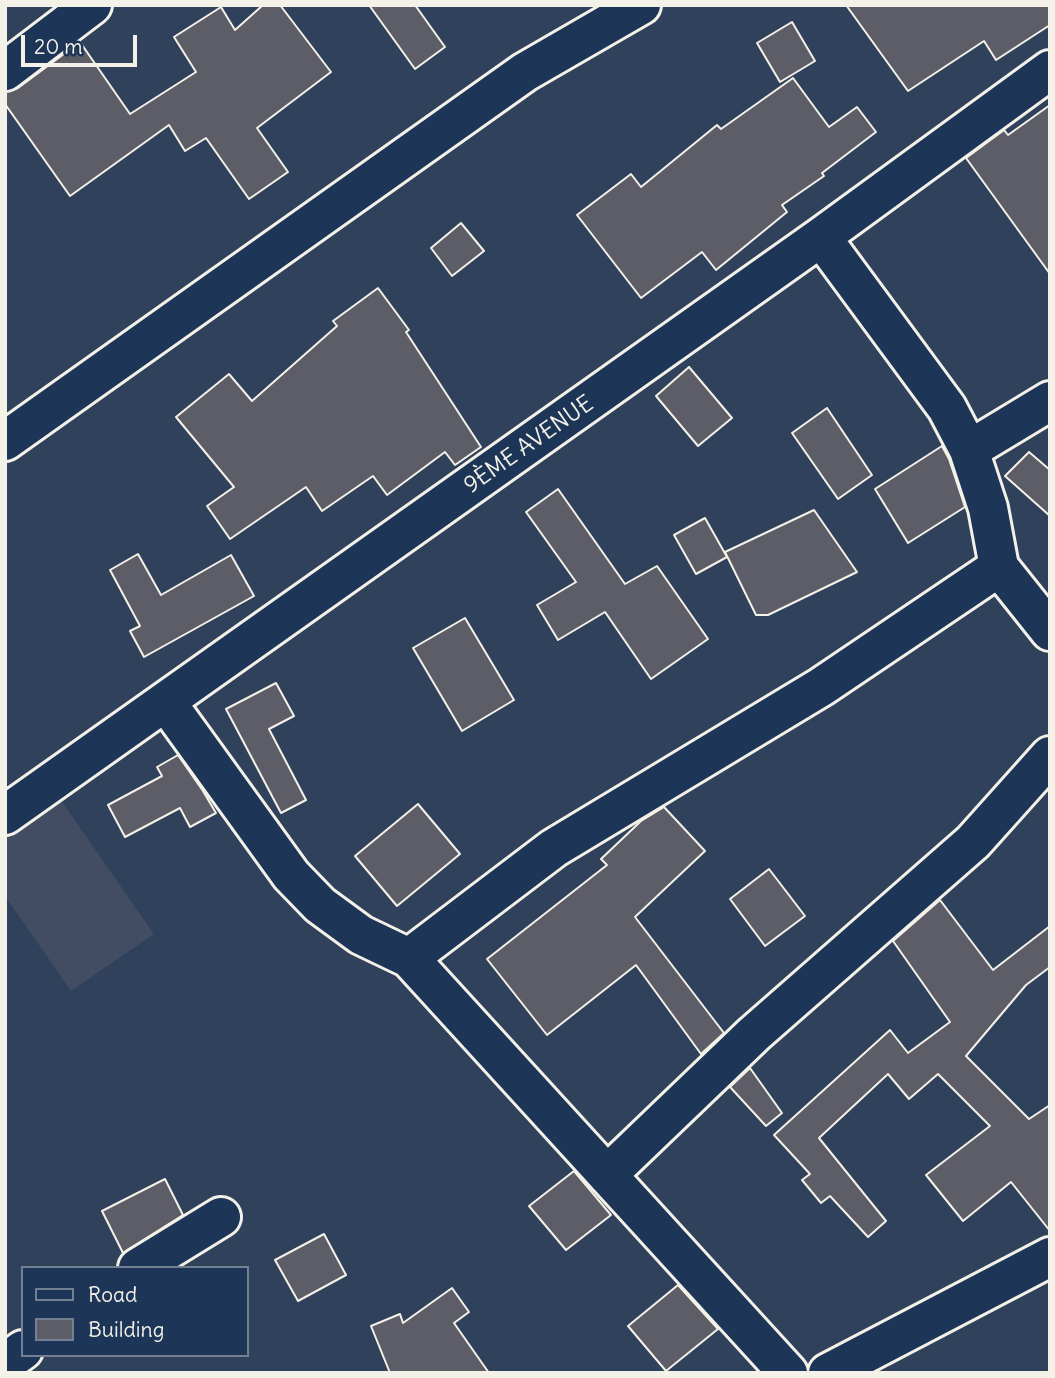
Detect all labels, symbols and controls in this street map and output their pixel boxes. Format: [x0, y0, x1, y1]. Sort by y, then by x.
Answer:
scale bar [24, 21, 140, 65]
text: 20 m [34, 33, 83, 60]
street label: 9ÈME AVENUE [459, 390, 599, 500]
legend [21, 1266, 248, 1357]
text: Road [88, 1281, 137, 1308]
text: Building [88, 1316, 164, 1343]

